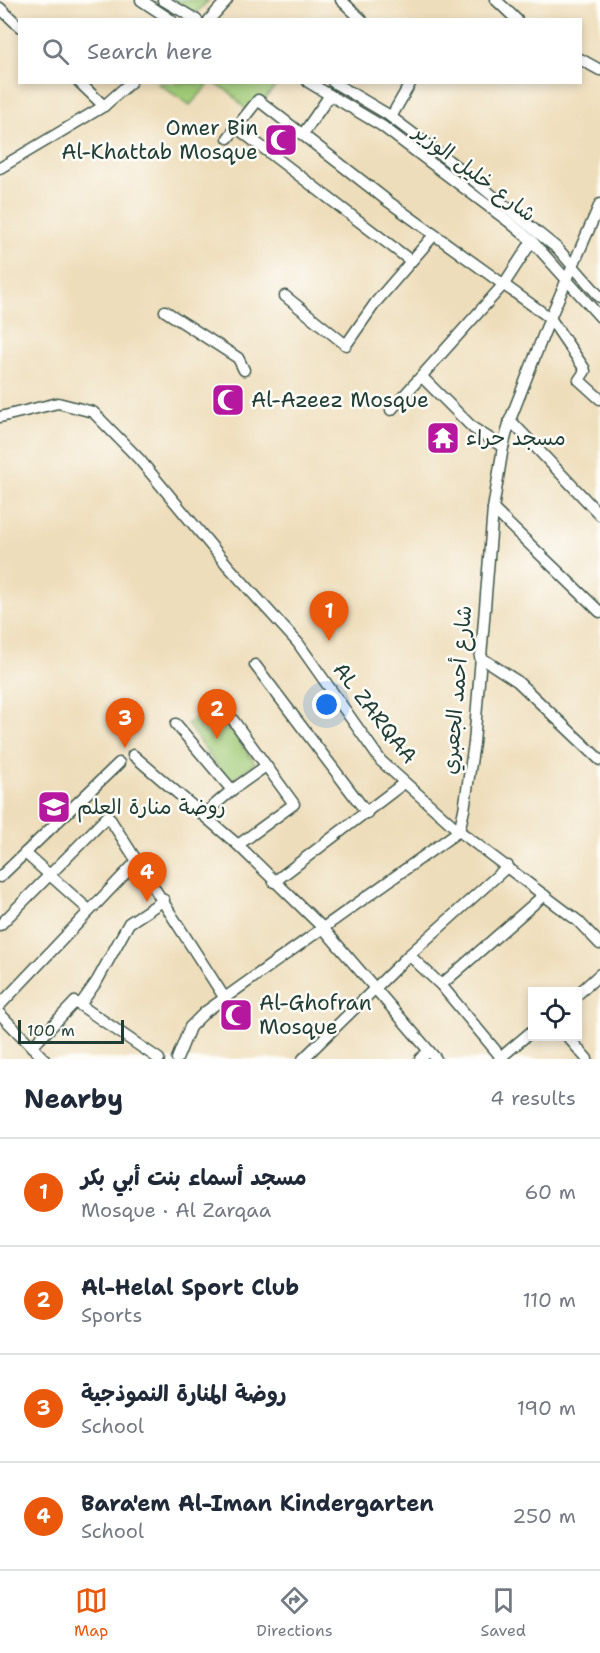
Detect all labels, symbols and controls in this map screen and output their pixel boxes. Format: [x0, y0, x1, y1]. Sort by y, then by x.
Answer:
search box [18, 18, 582, 84]
icon: search [39, 35, 72, 68]
text: Search here [87, 37, 213, 66]
place label: Omer Bin Al-Khattab Mosque [61, 114, 258, 166]
street label: شارع خليل الوزير [406, 117, 542, 229]
mosque icon: Omer Bin Al-Khattab Mosque [263, 122, 299, 158]
mosque icon: Al-Azeez Mosque [210, 382, 246, 418]
place label: Al-Azeez Mosque [251, 386, 429, 414]
temple icon: مسجد حراء [425, 420, 461, 456]
place label: مسجد حراء [466, 424, 566, 452]
pin: 1 [310, 592, 348, 641]
street label: شارع أحمد الجعبري [436, 604, 479, 776]
street label: AL ZARQAA [327, 657, 423, 769]
pin: 2 [198, 690, 236, 739]
your location [312, 690, 341, 719]
pin: 3 [106, 698, 144, 748]
school or university icon: روضة منارة العلم [36, 789, 72, 825]
place label: روضة منارة العلم [77, 793, 226, 823]
pin: 4 [128, 852, 166, 902]
map controls [528, 987, 582, 1041]
button: locate [528, 987, 582, 1041]
place label: Al-Ghofran Mosque [259, 989, 372, 1041]
mosque icon: Al-Ghofran Mosque [218, 997, 254, 1033]
scale bar [18, 1017, 124, 1044]
text: 100 m [27, 1020, 75, 1041]
text: Nearby [24, 1081, 123, 1116]
text: 4 results [490, 1085, 576, 1111]
text: مسجد أسماء بنت أبي بكر [81, 1163, 307, 1192]
text: 1 [39, 1179, 48, 1205]
text: 60 m [524, 1179, 576, 1205]
text: Mosque · Al Zarqaa [81, 1197, 271, 1223]
text: Al-Helal Sport Club [81, 1273, 299, 1302]
text: 2 [37, 1287, 51, 1313]
text: 110 m [522, 1287, 576, 1313]
text: Sports [81, 1302, 142, 1328]
text: روضة المنارة النموذجية [81, 1379, 287, 1408]
text: 3 [37, 1395, 51, 1421]
text: 190 m [517, 1395, 576, 1421]
text: School [81, 1413, 144, 1439]
text: Bara'em Al-Iman Kindergarten [81, 1489, 434, 1518]
text: 4 [37, 1503, 51, 1529]
text: 250 m [512, 1503, 576, 1529]
text: School [81, 1518, 144, 1544]
tab: Map [74, 1584, 108, 1641]
tab: Directions [256, 1584, 333, 1641]
tab: Saved [481, 1584, 526, 1641]

